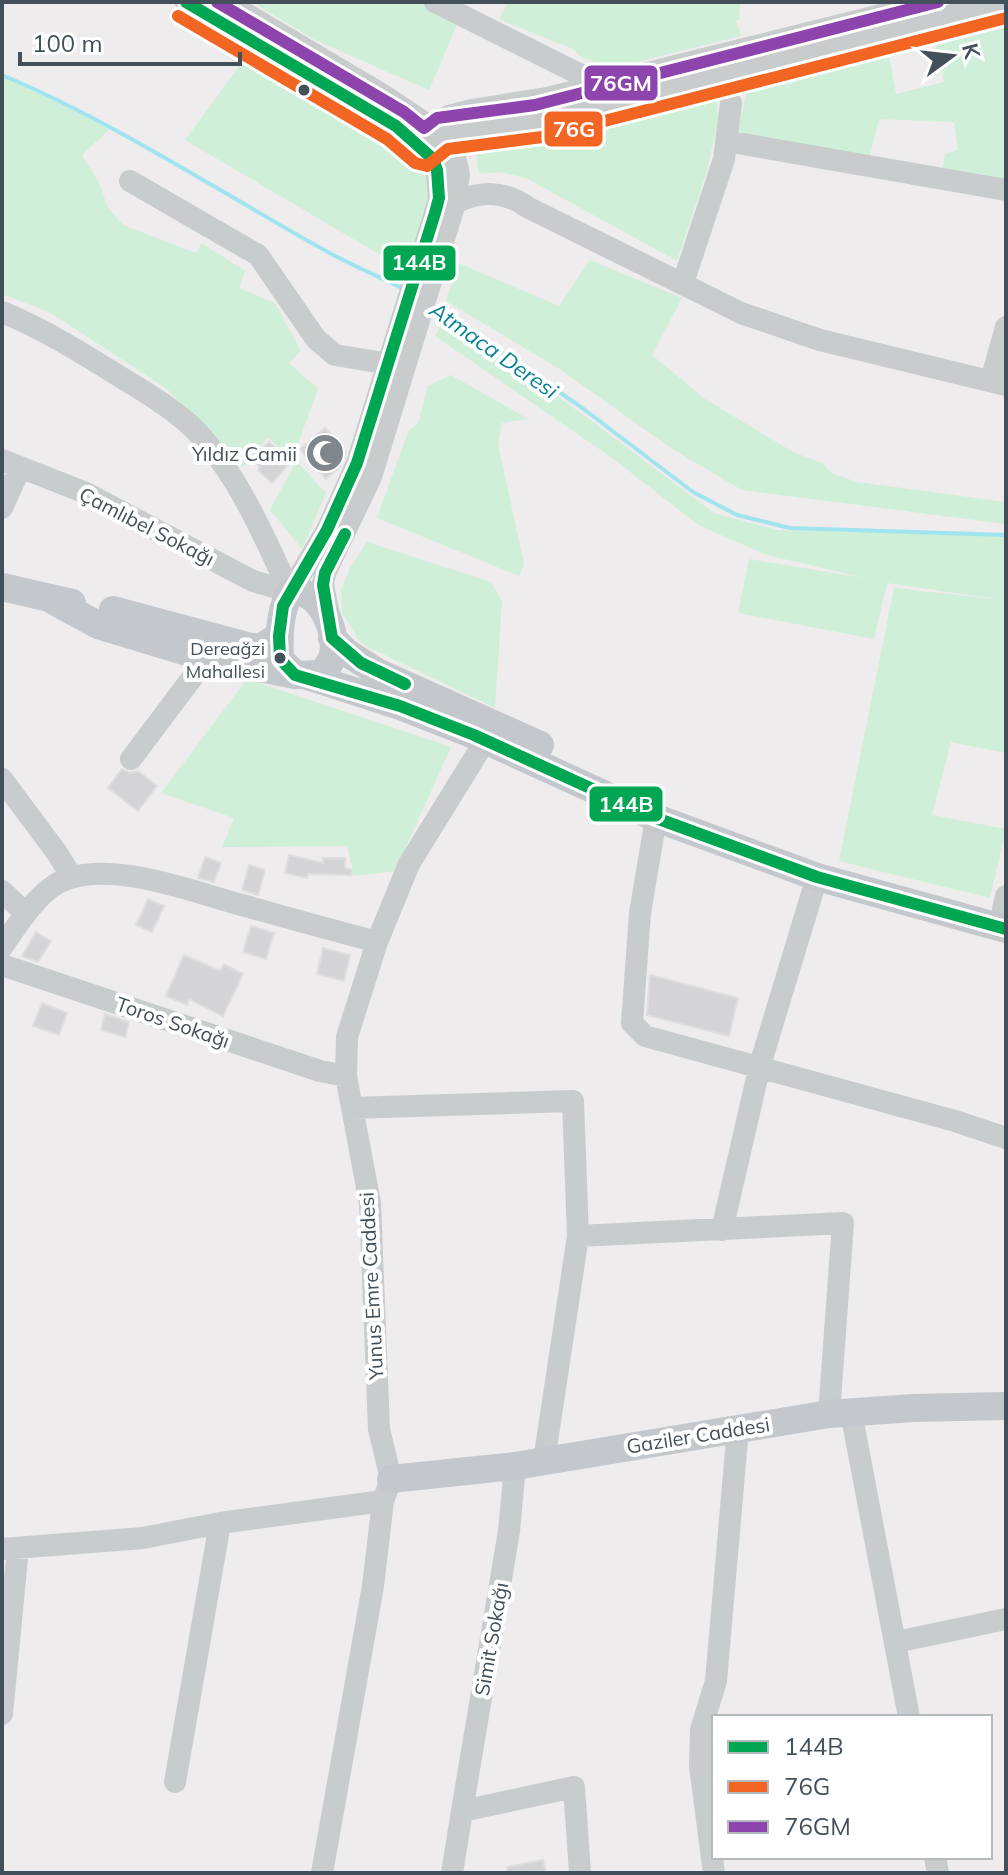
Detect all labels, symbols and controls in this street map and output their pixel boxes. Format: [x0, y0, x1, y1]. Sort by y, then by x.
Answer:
scale bar [20, 16, 240, 66]
north arrow [912, 16, 992, 96]
text: 100 m [32, 28, 103, 58]
text: K [956, 40, 987, 63]
line badge: 76GM [583, 64, 659, 102]
text: 76GM [590, 69, 652, 97]
unlabelled marker [296, 82, 312, 98]
line badge: 76G [543, 110, 604, 148]
text: 76G [553, 115, 595, 143]
line badge: 144B [382, 244, 457, 282]
text: 144B [392, 248, 446, 276]
water label: Atmaca Deresi [424, 295, 564, 405]
mosque icon: Yıldız Camii [304, 432, 346, 474]
place label: Yıldız Camii [191, 441, 297, 466]
street label: Çamlıbel Sokağı [75, 481, 219, 571]
place label: Dereağzi Mahallesi [186, 637, 265, 683]
marker: Dereağzi Mahallesi [272, 650, 288, 666]
line badge: 144B [588, 785, 664, 823]
text: 144B [599, 790, 653, 818]
street label: Toros Sokağı [113, 991, 233, 1053]
street label: Yunus Emre Caddesi [354, 1191, 388, 1382]
street label: Gaziler Caddesi [625, 1411, 771, 1459]
street label: Simit Sokağı [469, 1580, 513, 1698]
legend [712, 1715, 992, 1859]
text: 144B [784, 1731, 844, 1761]
text: 76G [784, 1771, 830, 1801]
text: 76GM [784, 1811, 851, 1841]

